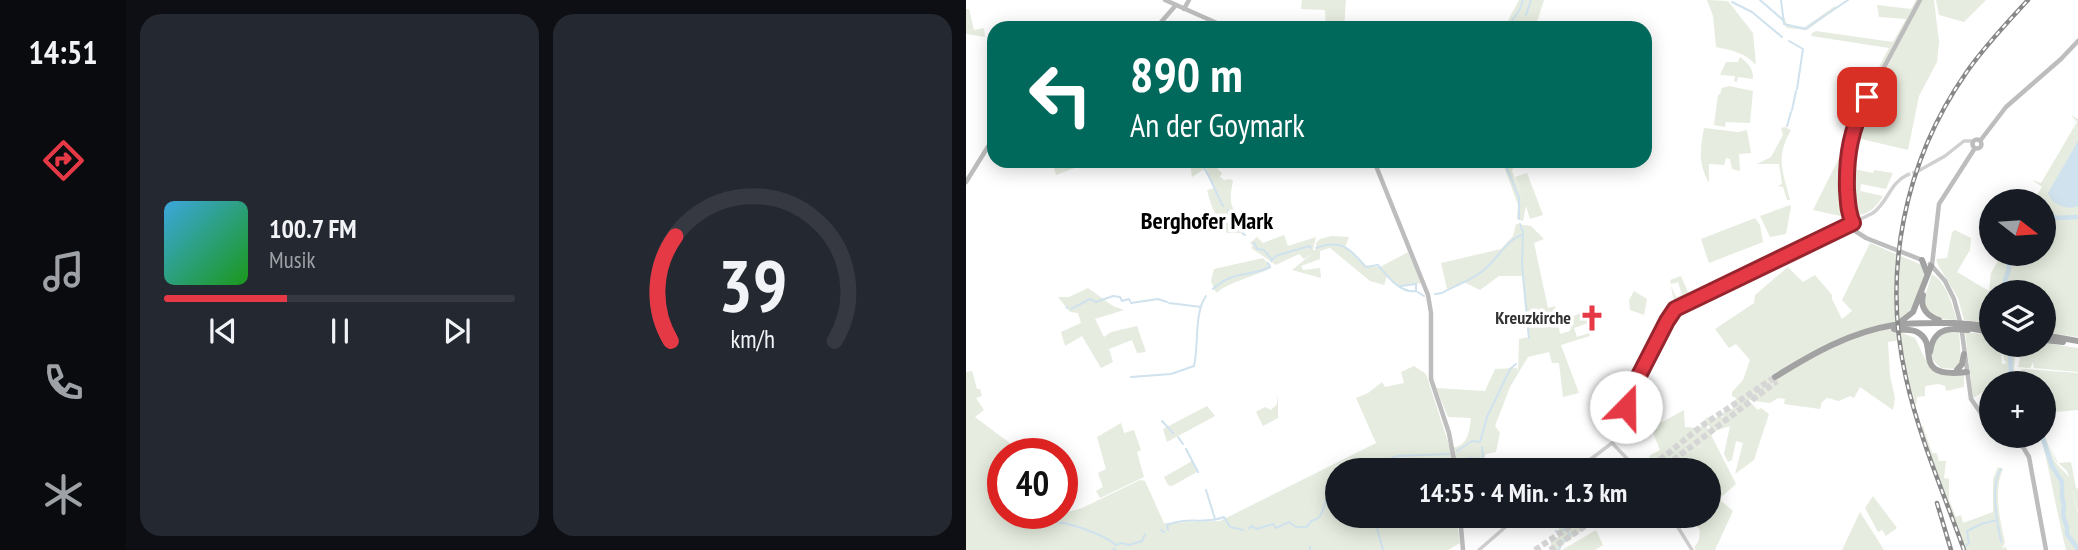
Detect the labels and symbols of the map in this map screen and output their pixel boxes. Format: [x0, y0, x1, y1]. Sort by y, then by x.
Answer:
pin [1837, 67, 1897, 127]
north arrow [1979, 189, 2056, 266]
district label: Berghofer Mark [1141, 205, 1273, 236]
church icon: Kreuzkirche [1577, 303, 1607, 333]
place label: Kreuzkirche [1495, 306, 1571, 329]
position arrow [1589, 370, 1663, 444]
speed limit sign: 40 [987, 438, 1078, 529]

